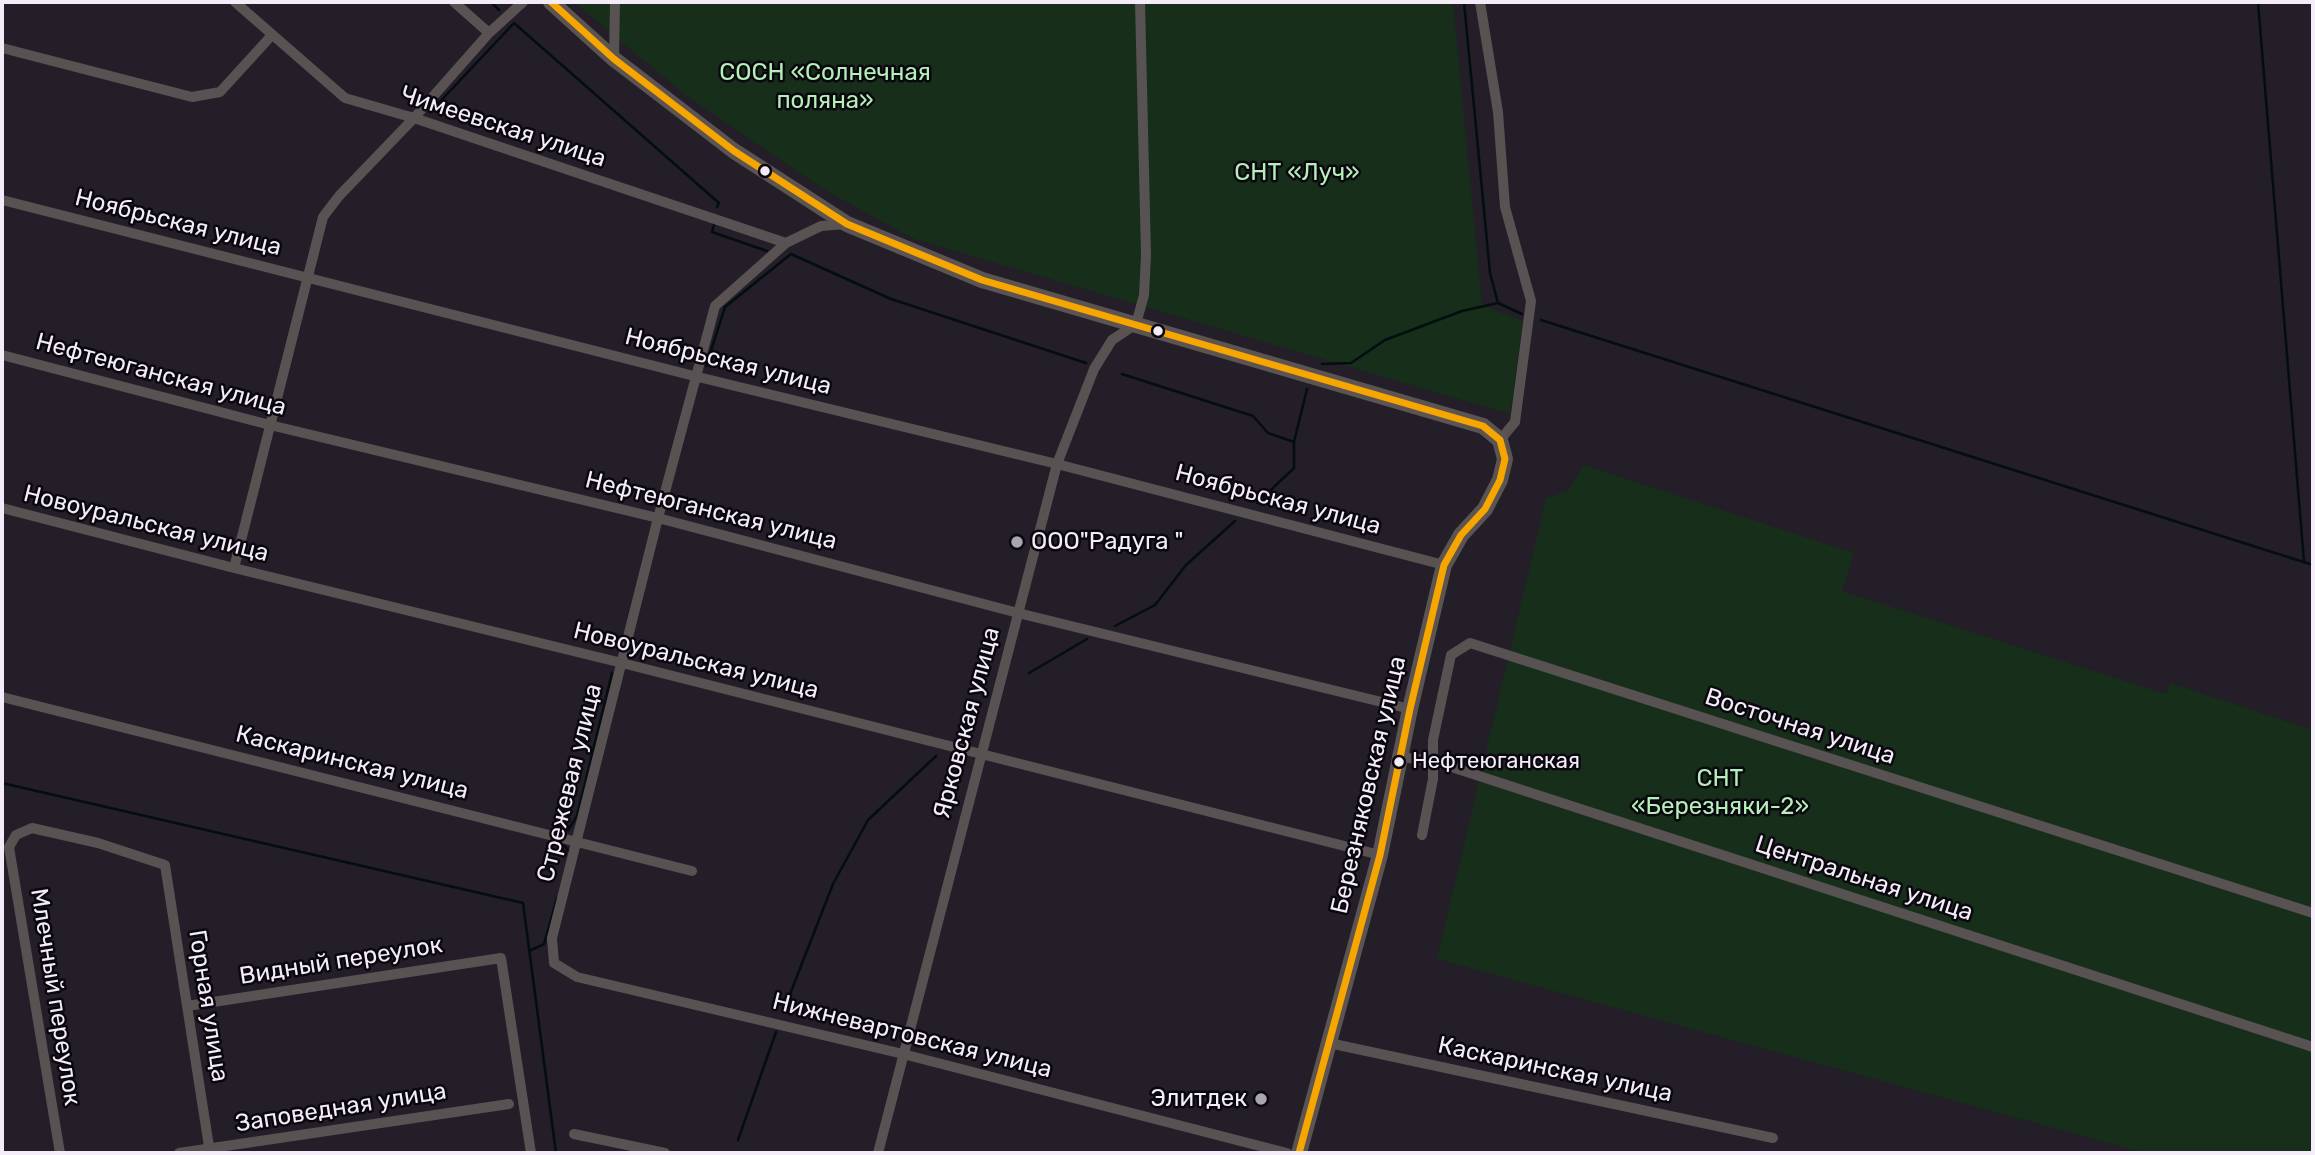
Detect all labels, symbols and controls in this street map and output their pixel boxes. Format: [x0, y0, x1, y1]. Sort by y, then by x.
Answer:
park label: СОСН «Солнечная поляна» [719, 59, 931, 115]
street label: Чимеевская улица [397, 80, 609, 174]
park label: СНТ «Луч» [1234, 159, 1360, 187]
unlabelled marker [758, 164, 772, 178]
street label: Ноябрьская улица [72, 183, 284, 263]
street label: Ноябрьская улица [622, 322, 834, 402]
unlabelled marker [1151, 324, 1165, 338]
street label: Нефтеюганская улица [33, 328, 289, 422]
street label: Ноябрьская улица [1172, 459, 1384, 541]
street label: Нефтеюганская улица [582, 466, 840, 556]
street label: Новоуральская улица [20, 480, 272, 568]
place label: ООО"Радуга " [1031, 528, 1183, 556]
marker: ООО"Радуга " [1009, 534, 1025, 550]
street label: Новоуральская улица [570, 617, 822, 705]
street label: Ярковская улица [928, 624, 1006, 822]
street label: Березняковская улица [1325, 653, 1413, 917]
street label: Стрежевая улица [531, 681, 609, 885]
street label: Восточная улица [1701, 683, 1899, 771]
street label: Каскаринская улица [233, 720, 471, 806]
place label: Нефтеюганская [1412, 749, 1580, 775]
marker: Нефтеюганская [1392, 755, 1406, 769]
park label: СНТ «Березняки-2» [1631, 765, 1809, 821]
street label: Центральная улица [1752, 830, 1976, 928]
street label: Млечный переулок [24, 886, 86, 1108]
street label: Горная улица [182, 928, 234, 1084]
street label: Видный переулок [237, 931, 445, 991]
street label: Нижневартовская улица [769, 987, 1055, 1085]
street label: Каскаринская улица [1435, 1031, 1675, 1109]
street label: Заповедная улица [233, 1077, 449, 1139]
place label: Элитдек [1150, 1085, 1247, 1113]
marker: Элитдек [1253, 1091, 1269, 1107]

